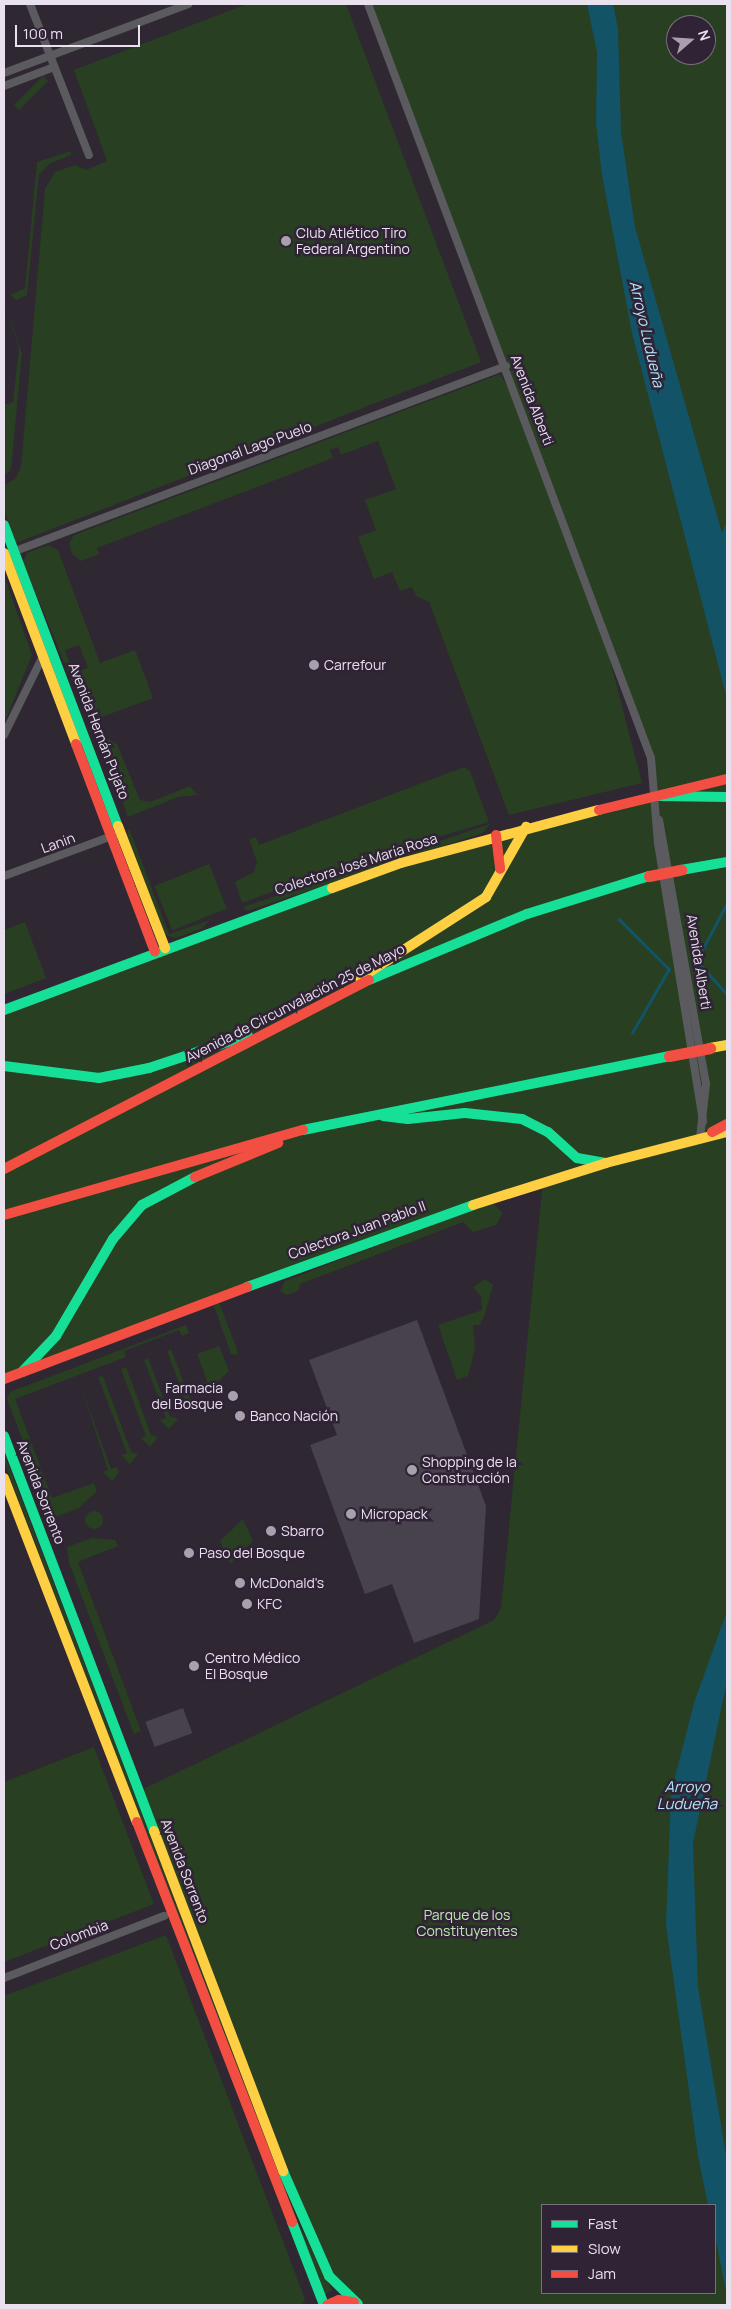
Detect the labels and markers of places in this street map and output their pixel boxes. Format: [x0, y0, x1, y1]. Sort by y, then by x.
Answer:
place label: Club Atlético Tiro Federal Argentino [296, 225, 410, 258]
marker: Club Atlético Tiro Federal Argentino [280, 235, 292, 247]
place label: Carrefour [324, 657, 386, 673]
marker: Carrefour [308, 659, 320, 671]
place label: Farmacia del Bosque [152, 1380, 223, 1412]
marker: Farmacia del Bosque [227, 1390, 239, 1402]
place label: Banco Nación [250, 1408, 338, 1424]
marker: Banco Nación [234, 1410, 246, 1422]
place label: Shopping de la Construcción [422, 1454, 517, 1486]
marker: Shopping de la Construcción [406, 1464, 418, 1476]
place label: Micropack [361, 1506, 428, 1522]
marker: Micropack [345, 1508, 357, 1520]
place label: Sbarro [281, 1523, 324, 1539]
marker: Sbarro [265, 1525, 277, 1537]
place label: Paso del Bosque [199, 1545, 305, 1561]
marker: Paso del Bosque [183, 1547, 195, 1559]
place label: McDonald's [250, 1575, 324, 1591]
marker: McDonald's [234, 1577, 246, 1589]
place label: KFC [257, 1596, 282, 1612]
marker: KFC [241, 1598, 253, 1610]
place label: Centro Médico El Bosque [205, 1650, 300, 1682]
marker: Centro Médico El Bosque [187, 1659, 201, 1673]

